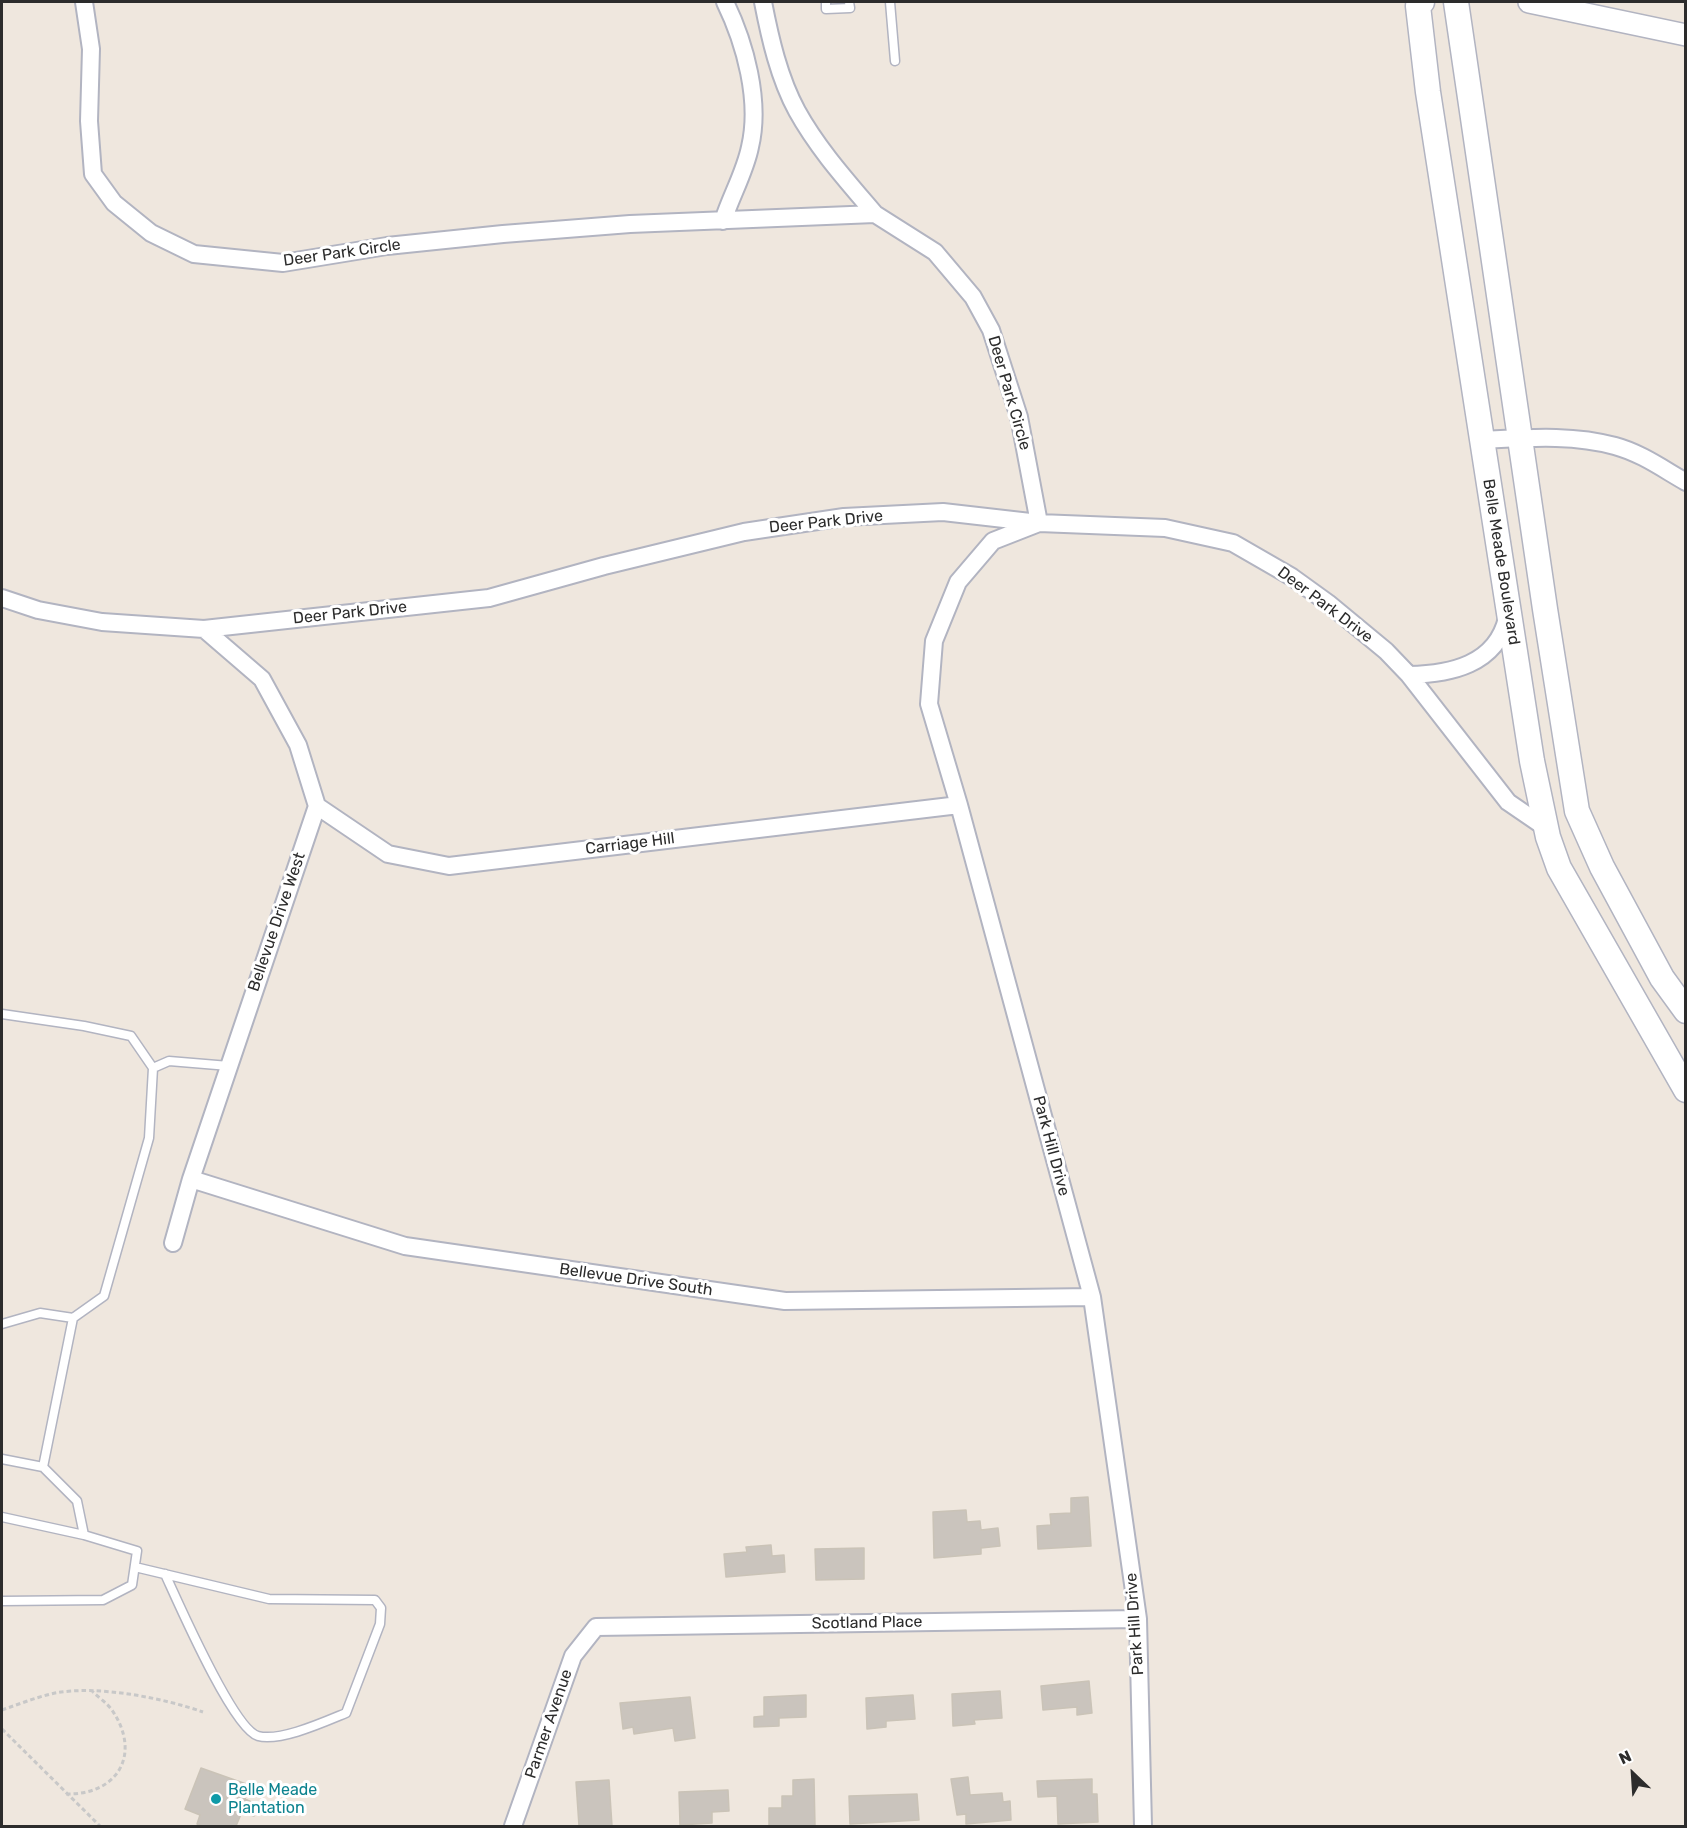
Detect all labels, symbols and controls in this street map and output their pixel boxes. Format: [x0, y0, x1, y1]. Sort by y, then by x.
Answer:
street label: Deer Park Circle [282, 235, 402, 271]
street label: Deer Park Circle [983, 334, 1035, 452]
street label: Belle Meade Boulevard [1478, 477, 1524, 647]
street label: Deer Park Drive [768, 506, 884, 538]
street label: Deer Park Drive [1273, 563, 1377, 647]
street label: Deer Park Drive [292, 597, 408, 629]
street label: Carriage Hill [584, 829, 676, 859]
street label: Bellevue Drive West [244, 850, 310, 994]
street label: Park Hill Drive [1028, 1094, 1074, 1198]
street label: Bellevue Drive South [558, 1260, 714, 1300]
street label: Park Hill Drive [1122, 1572, 1148, 1676]
street label: Scotland Place [811, 1612, 923, 1634]
street label: Parmer Avenue [521, 1667, 577, 1781]
north arrow [1603, 1744, 1663, 1804]
text: N [1616, 1746, 1634, 1768]
place label: Belle Meade Plantation [228, 1780, 317, 1818]
marker: Belle Meade Plantation [209, 1792, 223, 1806]

